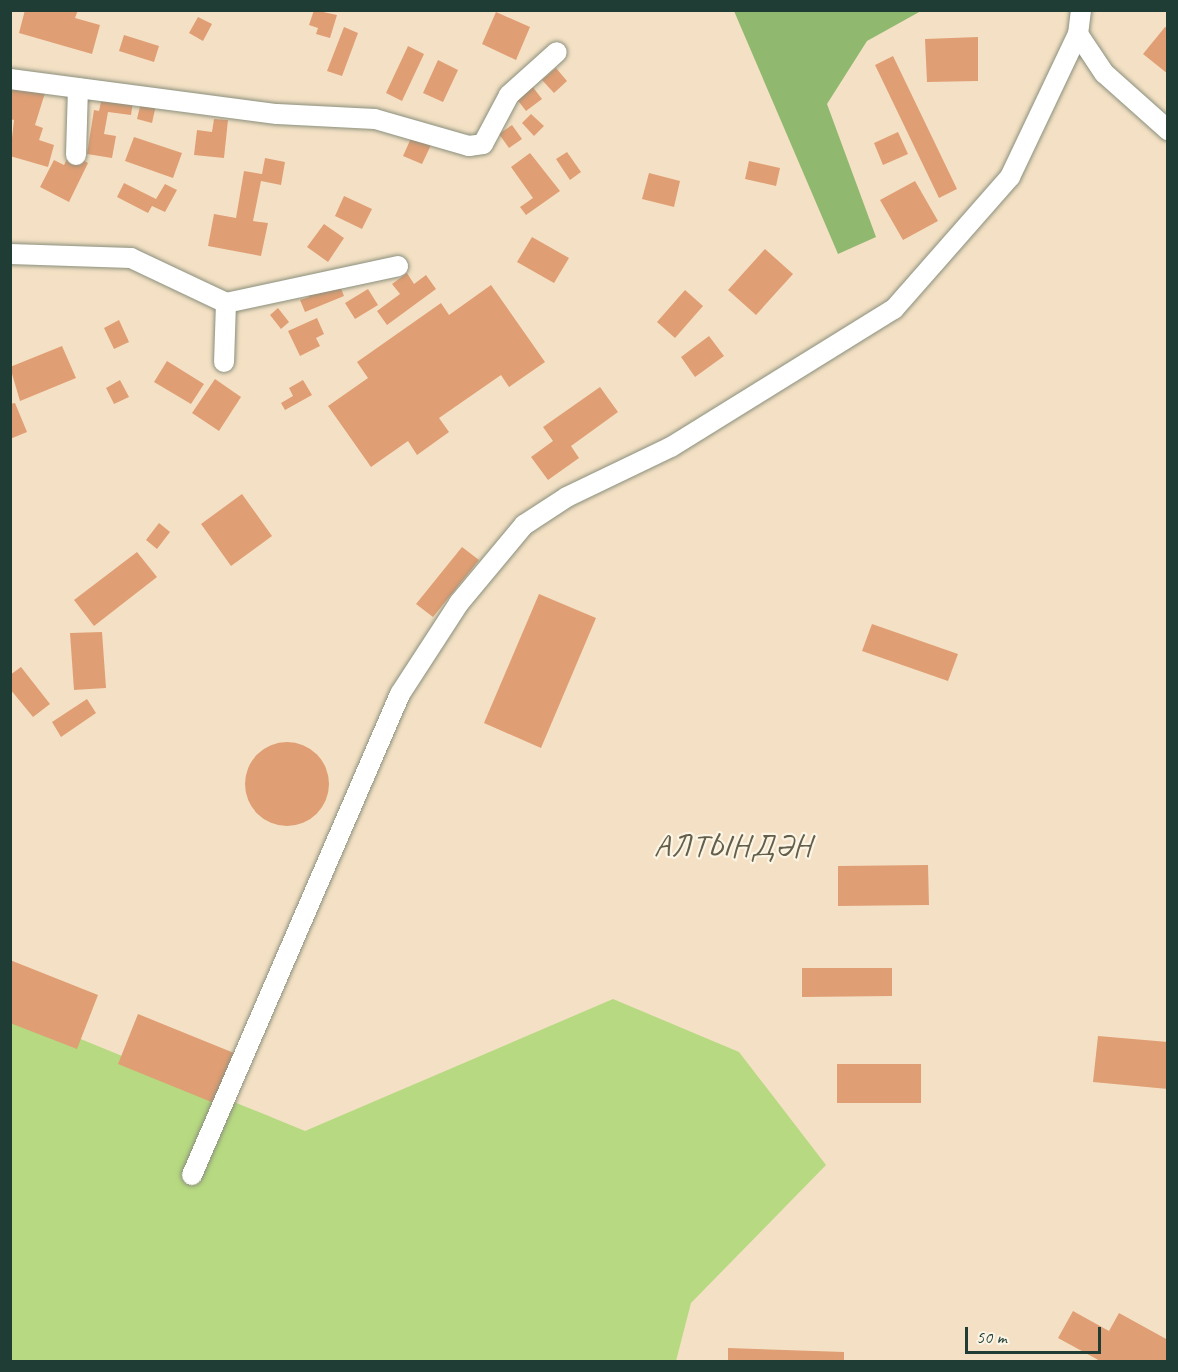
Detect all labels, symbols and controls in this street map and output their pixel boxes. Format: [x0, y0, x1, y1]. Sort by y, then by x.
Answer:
district label: АЛТЫНДӘН [654, 827, 812, 865]
scale bar [968, 1315, 1104, 1353]
text: 50 m [976, 1326, 1007, 1348]

